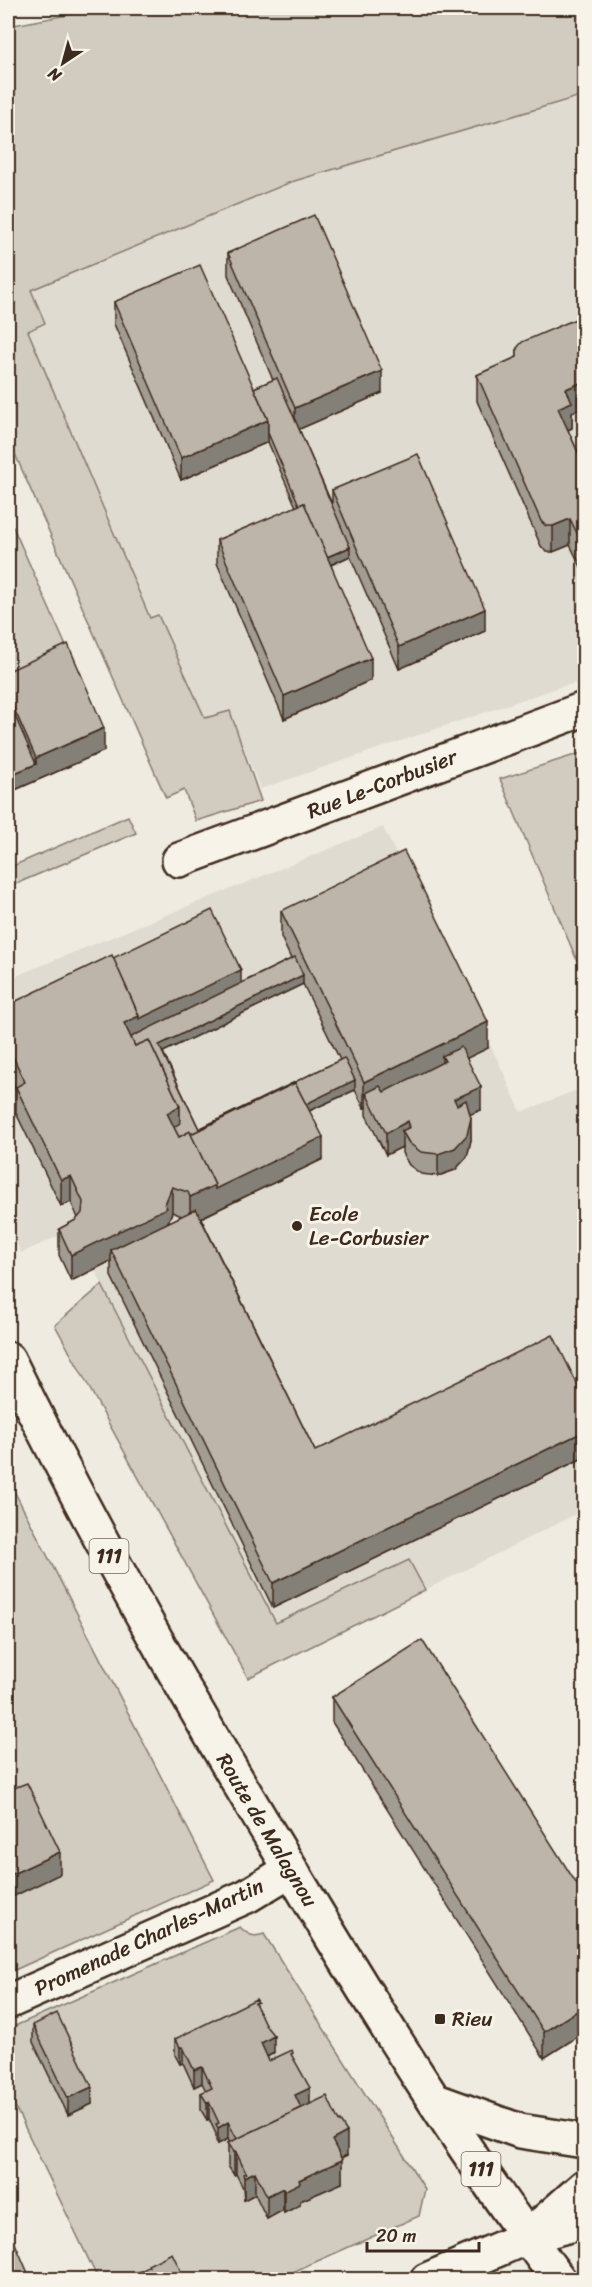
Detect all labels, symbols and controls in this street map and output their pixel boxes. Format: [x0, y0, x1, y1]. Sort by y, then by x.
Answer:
north arrow [33, 33, 93, 93]
text: N [41, 59, 68, 90]
street label: Rue Le-Corbusier [301, 737, 464, 830]
place label: Ecole Le-Corbusier [309, 1195, 429, 1257]
marker: Ecole Le-Corbusier [290, 1219, 304, 1233]
road number: 111 [90, 1539, 128, 1573]
street label: Route de Malagnou [206, 1745, 329, 1915]
street label: Promenade Charles-Martin [28, 1867, 270, 2007]
place label: Rieu [452, 2000, 493, 2038]
marker: Rieu [433, 2012, 447, 2026]
road number: 111 [462, 2152, 500, 2186]
scale bar [367, 2215, 480, 2253]
text: 20 m [376, 2220, 416, 2252]

